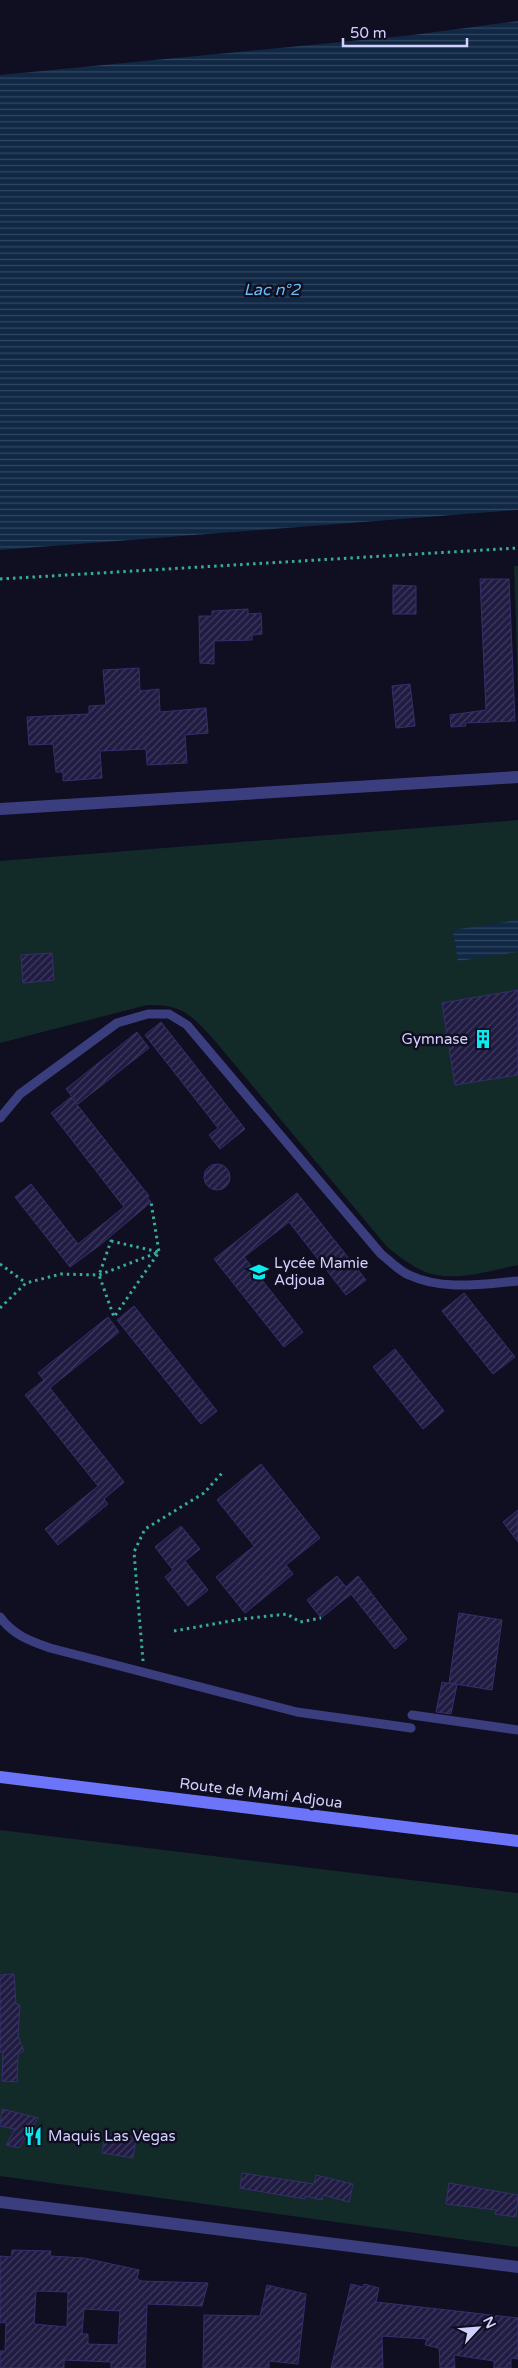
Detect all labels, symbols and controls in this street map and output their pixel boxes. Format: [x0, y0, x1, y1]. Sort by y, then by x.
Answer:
scale bar [343, 15, 467, 47]
text: 50 m [350, 24, 387, 42]
water label: Lac n°2 [244, 280, 302, 300]
building icon: Gymnase [472, 1028, 494, 1050]
place label: Gymnase [402, 1030, 468, 1048]
place label: Lycée Mamie Adjoua [274, 1254, 368, 1289]
school or university icon: Lycée Mamie Adjoua [248, 1261, 270, 1283]
street label: Route de Mami Adjoua [178, 1774, 344, 1812]
restaurant icon: Maquis Las Vegas [22, 2125, 44, 2147]
place label: Maquis Las Vegas [48, 2127, 176, 2145]
north arrow [453, 2303, 503, 2353]
text: N [479, 2314, 499, 2331]

